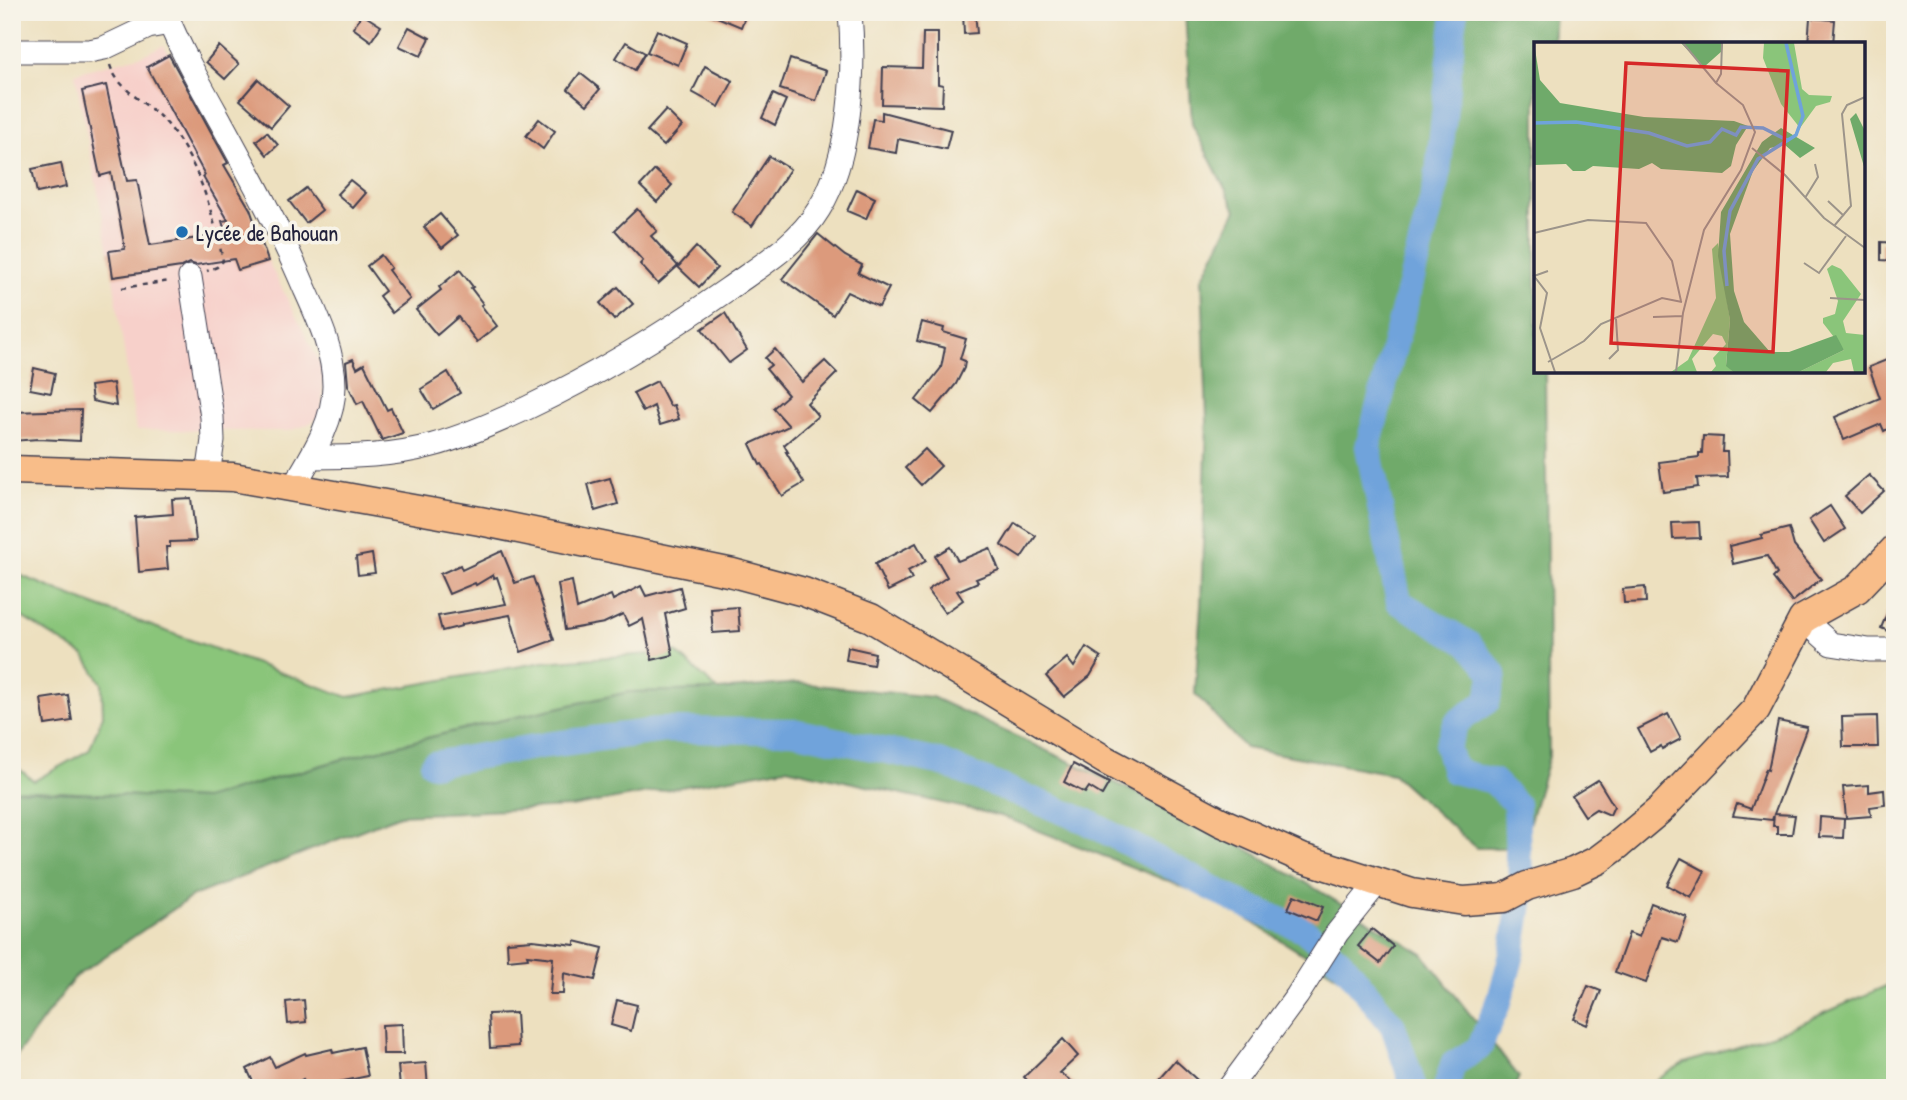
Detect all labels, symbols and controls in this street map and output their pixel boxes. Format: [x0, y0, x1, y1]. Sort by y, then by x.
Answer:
inset map [1534, 42, 1865, 373]
place label: Lycée de Bahouan [196, 217, 338, 248]
marker: Lycée de Bahouan [174, 224, 190, 240]

